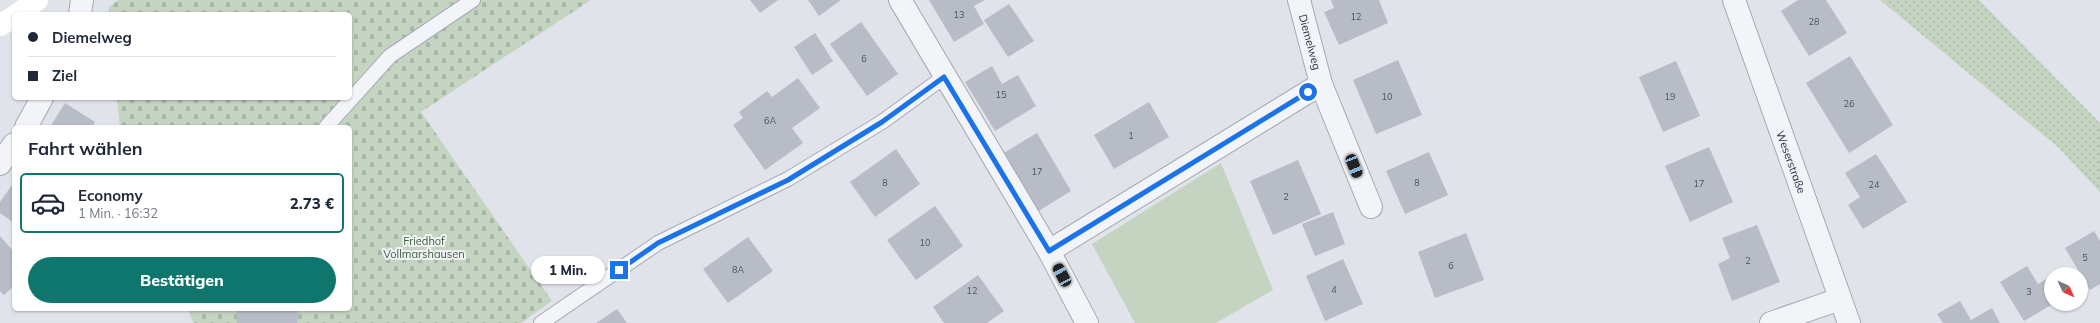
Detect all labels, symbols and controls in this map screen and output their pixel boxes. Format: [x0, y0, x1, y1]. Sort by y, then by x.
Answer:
house number: 13 [954, 9, 964, 20]
house number: 12 [1351, 11, 1361, 22]
street label: Diemelweg [1296, 13, 1324, 71]
house number: 28 [1809, 16, 1819, 27]
text: Diemelweg [52, 28, 132, 47]
house number: 6 [861, 53, 867, 64]
text: Ziel [52, 66, 77, 85]
route start [1299, 83, 1317, 101]
house number: 15 [996, 89, 1007, 100]
house number: 10 [1382, 91, 1392, 102]
house number: 19 [1665, 91, 1675, 102]
house number: 26 [1844, 98, 1854, 109]
house number: 6A [764, 115, 776, 126]
street label: Weserstraße [1773, 129, 1809, 195]
house number: 1 [1128, 130, 1134, 141]
text: Fahrt wählen [28, 137, 143, 160]
car [1344, 153, 1364, 179]
house number: 17 [1032, 166, 1042, 177]
house number: 8 [882, 177, 888, 188]
house number: 8 [1414, 177, 1420, 188]
house number: 17 [1694, 178, 1704, 189]
house number: 24 [1869, 179, 1880, 190]
icon: car [30, 185, 66, 221]
text: Economy [78, 186, 143, 205]
house number: 2 [1283, 191, 1289, 202]
text: 2.73 € [290, 194, 334, 213]
text: 1 Min. · 16:32 [78, 205, 158, 221]
park label: Friedhof Vollmarshausen [383, 234, 465, 261]
house number: 10 [920, 237, 930, 248]
house number: 5 [2082, 252, 2088, 263]
house number: 2 [1745, 255, 1751, 266]
callout: 1 Min. [531, 256, 605, 284]
button: Bestätigen [28, 257, 336, 303]
house number: 6 [1448, 260, 1454, 271]
route end [610, 261, 628, 279]
text: 1 Min. [549, 262, 587, 278]
car [1051, 262, 1073, 288]
house number: 8A [732, 264, 744, 275]
north arrow [2044, 267, 2088, 311]
map controls [2044, 267, 2088, 311]
house number: 4 [1331, 284, 1337, 295]
house number: 12 [967, 285, 977, 296]
house number: 3 [2026, 286, 2032, 297]

